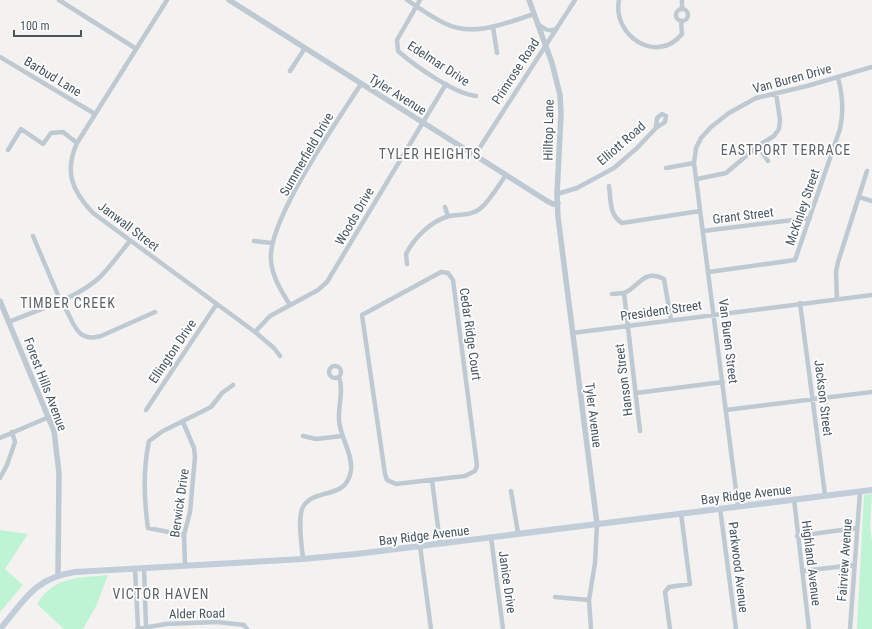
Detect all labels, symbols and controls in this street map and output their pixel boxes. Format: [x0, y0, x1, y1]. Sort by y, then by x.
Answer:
scale bar [14, 12, 81, 38]
text: 100 m [20, 19, 50, 33]
street label: Primrose Road [489, 36, 542, 107]
street label: Edelmar Drive [405, 38, 472, 89]
street label: Barbud Lane [21, 53, 84, 99]
street label: Van Buren Drive [751, 61, 833, 96]
street label: Tyler Avenue [366, 71, 429, 118]
street label: Hilltop Lane [540, 99, 557, 161]
street label: Summerfield Drive [277, 110, 336, 198]
street label: Elliott Road [594, 118, 648, 168]
district label: EASTPORT TERRACE [721, 142, 851, 158]
district label: TYLER HEIGHTS [379, 146, 481, 162]
street label: McKinley Street [782, 167, 823, 247]
street label: Woods Drive [332, 185, 377, 248]
street label: Janwall Street [95, 198, 162, 254]
street label: Grant Street [712, 204, 774, 227]
street label: Cedar Ridge Court [457, 287, 484, 381]
district label: TIMBER CREEK [20, 295, 116, 311]
street label: President Street [619, 297, 703, 324]
street label: Van Buren Street [716, 298, 741, 385]
street label: Ellington Drive [146, 317, 199, 386]
street label: Forest Hills Avenue [21, 335, 70, 433]
street label: Hanson Street [612, 343, 635, 417]
street label: Jackson Street [811, 359, 836, 437]
street label: Tyler Avenue [582, 382, 605, 448]
street label: Berwick Drive [167, 468, 192, 539]
street label: Bay Ridge Avenue [700, 482, 792, 507]
street label: Fairview Avenue [834, 518, 855, 602]
street label: Highland Avenue [799, 519, 824, 607]
street label: Parkwood Avenue [725, 521, 752, 613]
street label: Bay Ridge Avenue [378, 523, 470, 548]
street label: Janice Drive [496, 550, 519, 614]
district label: VICTOR HAVEN [112, 586, 210, 602]
street label: Alder Road [169, 606, 225, 621]

